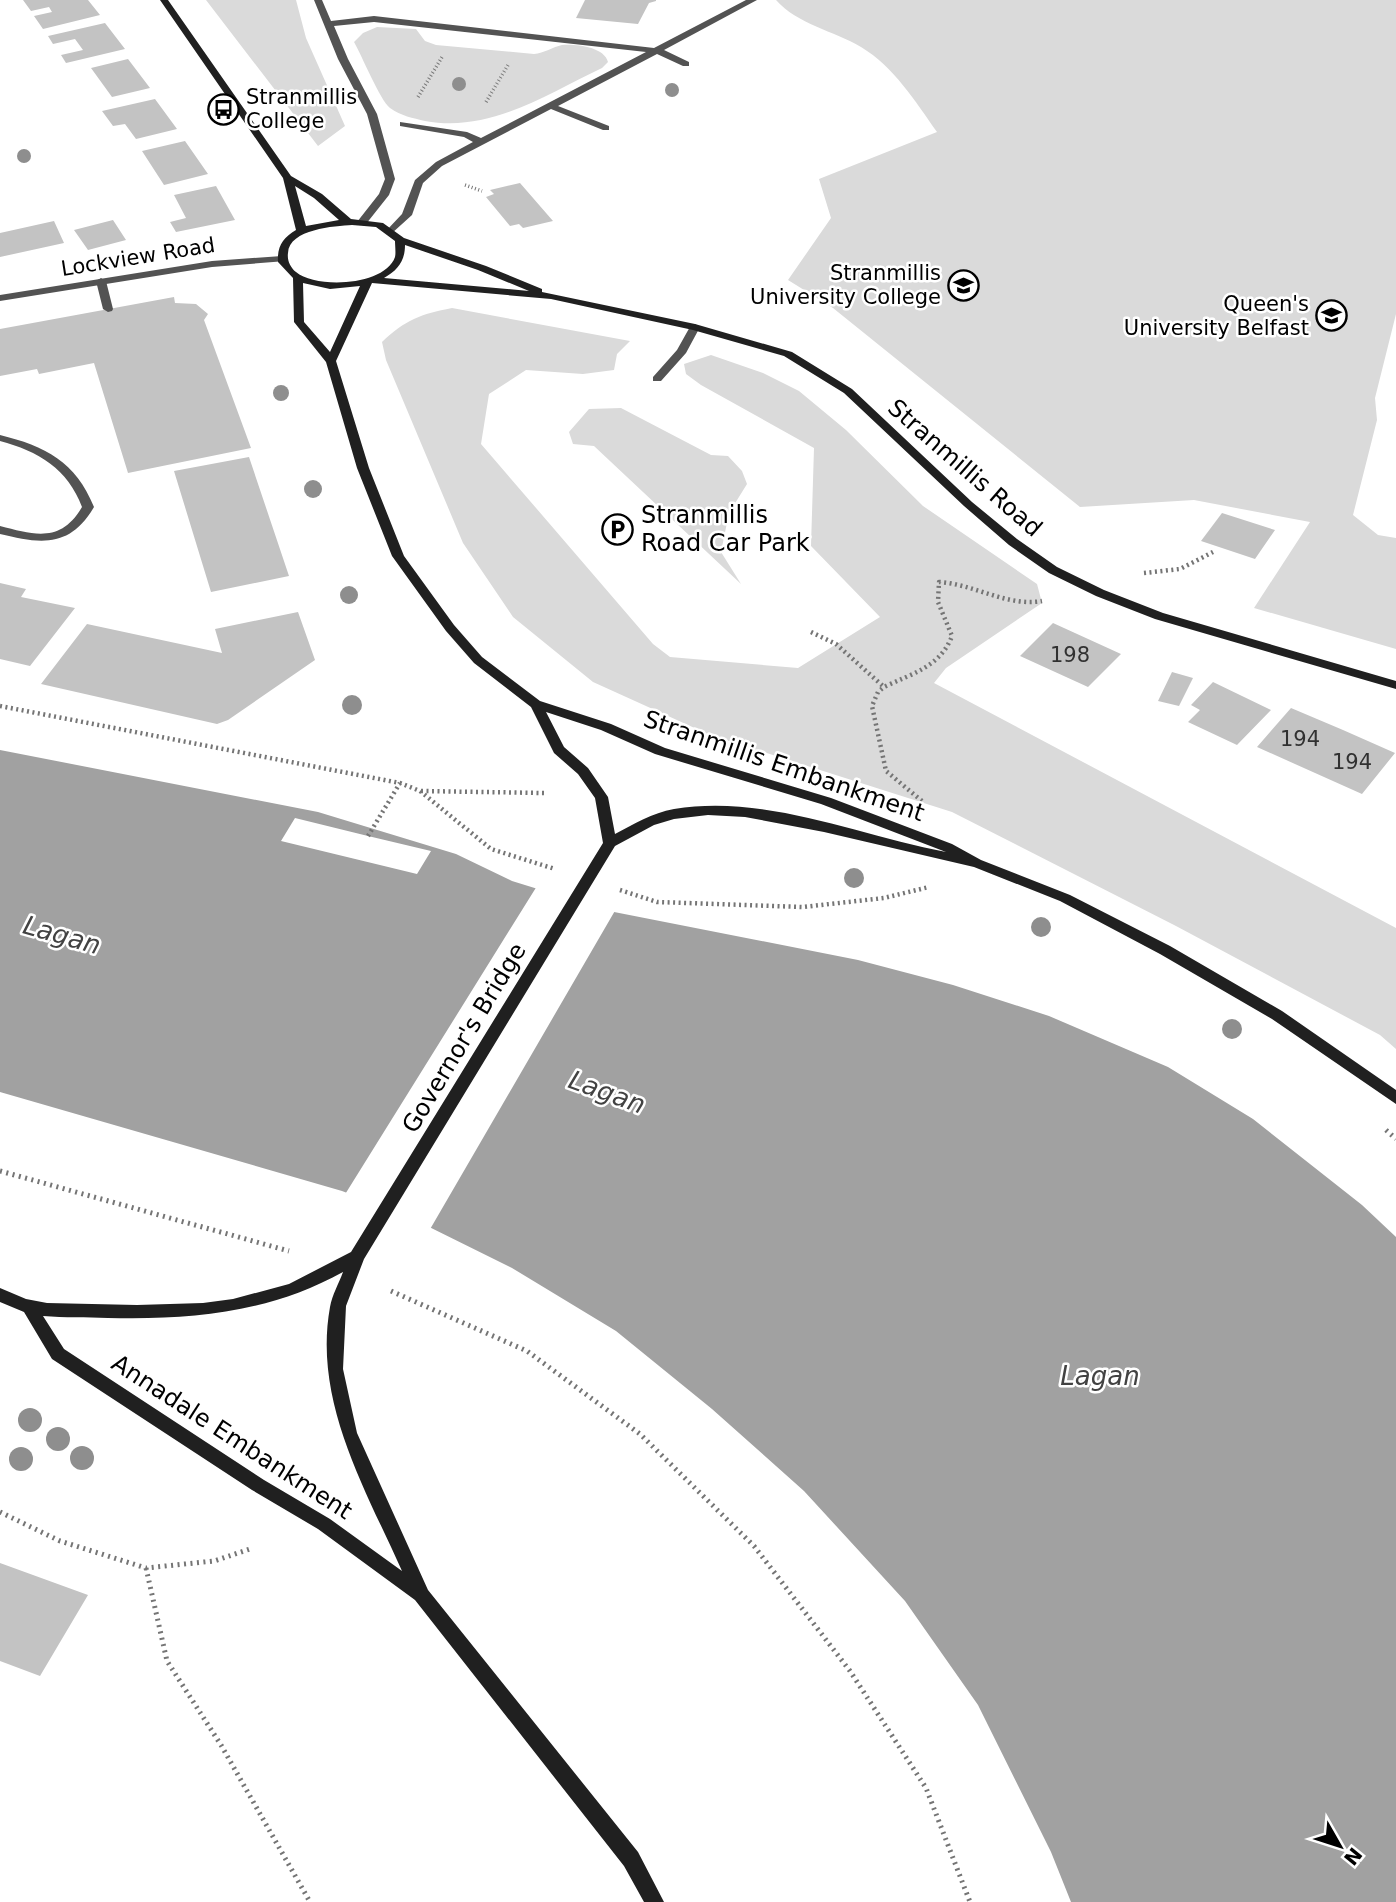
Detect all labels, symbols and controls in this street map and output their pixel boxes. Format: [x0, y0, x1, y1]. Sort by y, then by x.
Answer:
place label: Stranmillis College [246, 85, 357, 133]
bus stop icon: Stranmillis College [206, 92, 240, 126]
street label: Lockview Road [59, 233, 217, 281]
place label: Stranmillis University College [750, 261, 941, 309]
school or university icon: Stranmillis University College [947, 268, 981, 302]
place label: Queen's University Belfast [1124, 292, 1309, 340]
school or university icon: Queen's University Belfast [1315, 299, 1349, 333]
street label: Stranmillis Road [882, 394, 1048, 542]
place label: Stranmillis Road Car Park [641, 501, 810, 557]
parking icon: Stranmillis Road Car Park [601, 512, 635, 546]
house number: 198 [1050, 643, 1090, 667]
street label: Stranmillis Embankment [640, 705, 928, 827]
house number: 194 [1280, 727, 1320, 751]
house number: 194 [1332, 750, 1372, 774]
water label: Lagan [20, 910, 104, 960]
street label: Governor's Bridge [396, 938, 532, 1138]
water label: Lagan [565, 1064, 649, 1120]
street label: Annadale Embankment [107, 1349, 357, 1525]
water label: Lagan [1060, 1361, 1140, 1391]
north arrow [1305, 1811, 1375, 1881]
text: N [1340, 1844, 1367, 1870]

